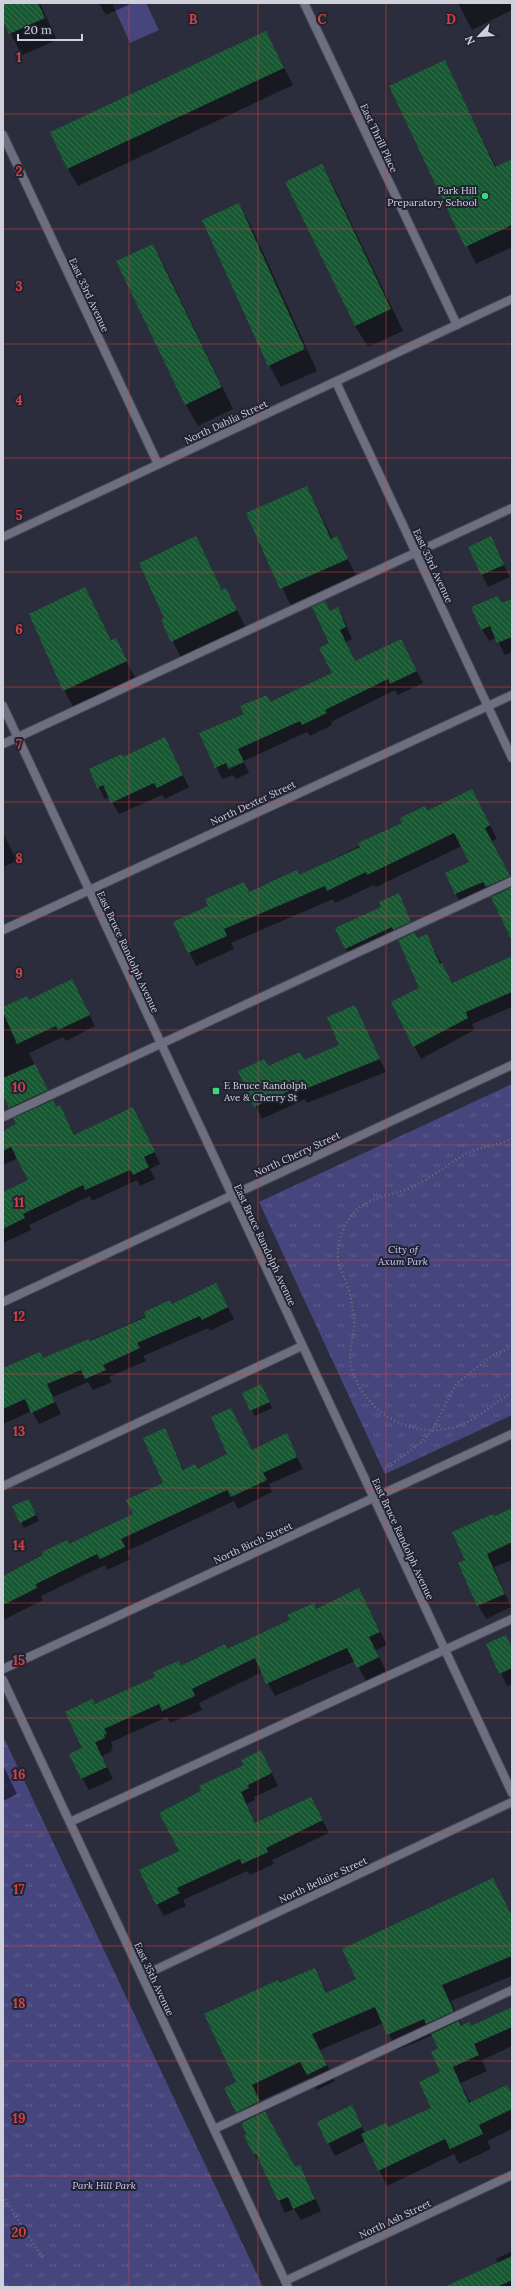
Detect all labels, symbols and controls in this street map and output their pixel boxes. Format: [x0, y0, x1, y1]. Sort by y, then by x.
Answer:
text: B [189, 11, 198, 28]
text: C [318, 11, 327, 28]
text: D [446, 11, 456, 28]
scale bar [18, 16, 82, 42]
north arrow [459, 16, 499, 56]
text: 20 m [24, 22, 52, 37]
text: N [462, 33, 478, 47]
text: 1 [16, 49, 22, 66]
street label: East Thrill Place [357, 101, 401, 175]
text: 2 [16, 163, 23, 180]
place label: Park Hill Preparatory School [387, 184, 477, 209]
marker: Park Hill Preparatory School [480, 191, 490, 201]
street label: East 33rd Avenue [66, 256, 112, 335]
text: 3 [15, 278, 23, 295]
text: 4 [15, 392, 23, 409]
street label: North Dahlia Street [182, 397, 270, 447]
text: 5 [15, 507, 23, 524]
street label: East 33rd Avenue [410, 527, 456, 606]
text: 6 [15, 621, 23, 638]
text: 7 [16, 736, 22, 753]
street label: North Dexter Street [208, 777, 298, 829]
text: 8 [15, 850, 23, 867]
street label: East Bruce Randolph Avenue [94, 889, 162, 1015]
text: 9 [15, 965, 23, 982]
text: 10 [12, 1079, 26, 1096]
place label: E Bruce Randolph Ave & Cherry St [223, 1079, 307, 1104]
marker: E Bruce Randolph Ave & Cherry St [211, 1086, 221, 1096]
street label: North Cherry Street [252, 1128, 342, 1180]
street label: East Bruce Randolph Avenue [231, 1182, 299, 1308]
text: 11 [14, 1194, 24, 1211]
park label: City of Axum Park [377, 1243, 428, 1268]
text: 12 [13, 1308, 25, 1325]
text: 13 [13, 1423, 25, 1440]
street label: East Bruce Randolph Avenue [369, 1476, 437, 1602]
street label: North Birch Street [211, 1519, 295, 1567]
text: 14 [13, 1537, 25, 1554]
text: 15 [13, 1652, 25, 1669]
text: 16 [13, 1766, 25, 1783]
street label: North Bellaire Street [277, 1854, 369, 1906]
text: 17 [13, 1881, 25, 1898]
street label: East 35th Avenue [131, 1940, 177, 2019]
text: 18 [13, 1995, 25, 2012]
text: 19 [13, 2110, 25, 2127]
park label: Park Hill Park [72, 2179, 136, 2192]
street label: North Ash Street [357, 2197, 433, 2241]
text: 20 [11, 2224, 27, 2241]

